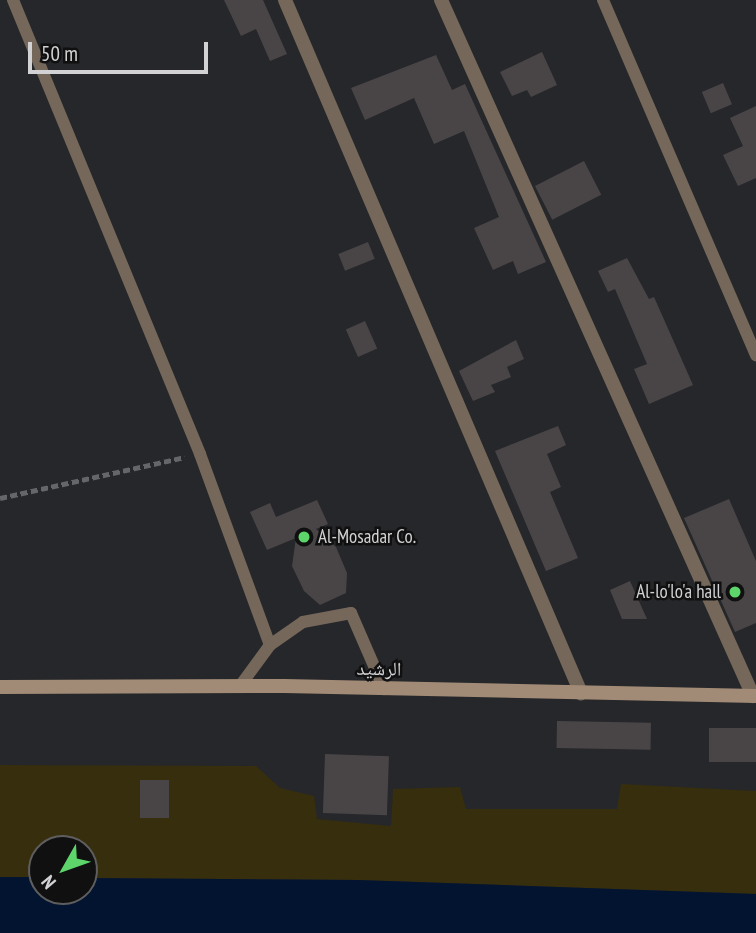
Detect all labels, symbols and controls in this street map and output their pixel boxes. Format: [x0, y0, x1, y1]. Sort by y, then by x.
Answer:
scale bar [32, 28, 212, 72]
text: 50 m [41, 40, 78, 67]
place label: Al-Mosadar Co. [318, 526, 416, 548]
marker: Al-Mosadar Co. [296, 529, 312, 545]
place label: Al-lo'lo'a hall [636, 581, 721, 603]
marker: Al-lo'lo'a hall [727, 584, 743, 600]
street label: الرشيد [357, 657, 401, 681]
north arrow [28, 835, 98, 905]
text: N [36, 871, 61, 894]

